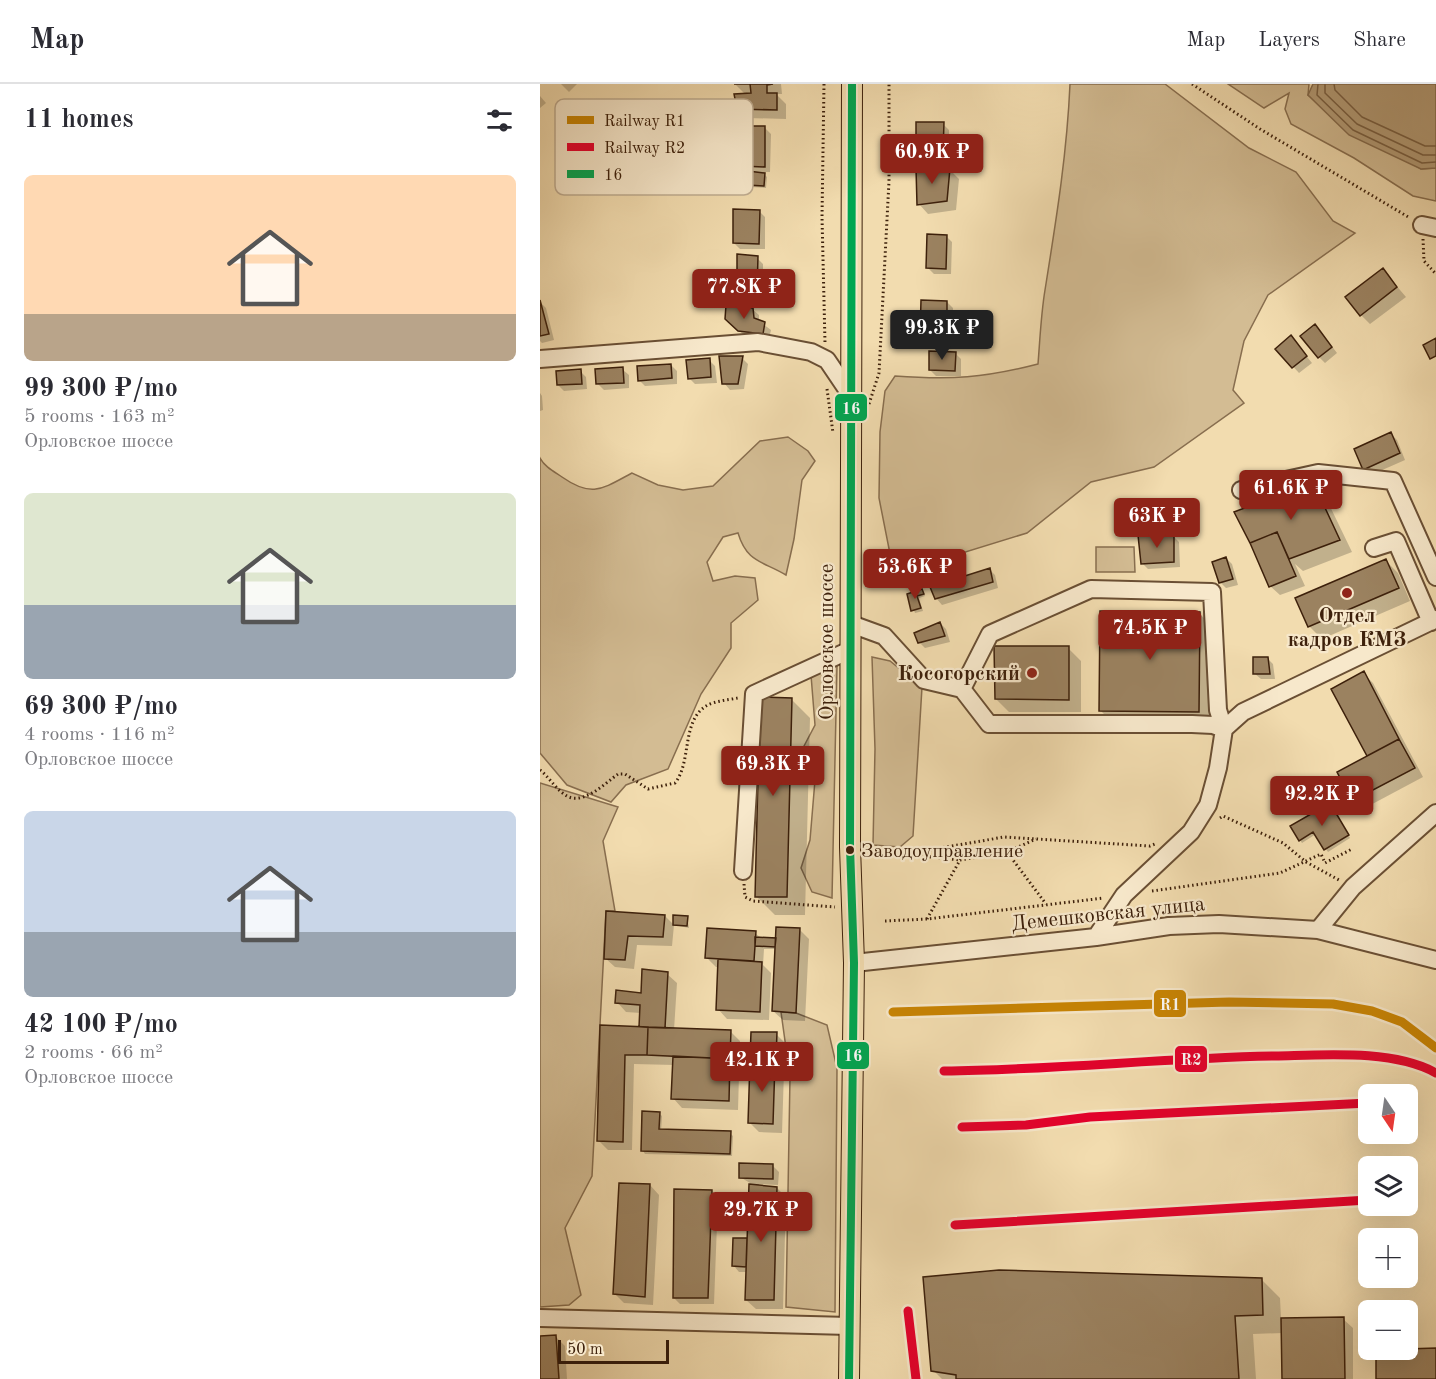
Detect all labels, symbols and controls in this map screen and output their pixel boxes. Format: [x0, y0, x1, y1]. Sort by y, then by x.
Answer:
text: Map [30, 27, 84, 55]
text: Map [1186, 30, 1225, 51]
text: Layers [1258, 30, 1320, 51]
text: Share [1353, 30, 1406, 51]
legend [555, 99, 753, 195]
icon: filters [483, 104, 516, 137]
text: 11 homes [24, 107, 133, 133]
text: Railway R1 [604, 114, 685, 130]
pin: 60.9K ₽ [877, 134, 987, 185]
text: Railway R2 [604, 141, 685, 157]
text: 60.9K ₽ [894, 143, 970, 163]
text: 16 [604, 168, 623, 184]
icon: home [216, 214, 324, 322]
pin: 77.8K ₽ [689, 269, 799, 320]
text: 77.8K ₽ [706, 278, 782, 298]
pin: 99.3K ₽ [887, 310, 997, 361]
text: 99.3K ₽ [904, 319, 980, 339]
text: 99 300 ₽/mo [24, 376, 178, 402]
line badge: 16 [834, 393, 868, 422]
text: 16 [842, 402, 860, 418]
text: 5 rooms · 163 m² [24, 407, 174, 427]
text: Орловское шоссе [24, 432, 173, 452]
pin: 61.6K ₽ [1236, 470, 1346, 521]
text: 61.6K ₽ [1253, 479, 1329, 499]
pin: 63K ₽ [1115, 498, 1199, 549]
text: 63K ₽ [1128, 507, 1186, 527]
icon: home [216, 532, 324, 640]
pin: 53.6K ₽ [860, 549, 970, 600]
text: 53.6K ₽ [877, 558, 953, 578]
street label: Орловское шоссе [817, 564, 838, 720]
marker: Отдел кадров КМЗ [1340, 586, 1354, 600]
place label: Отдел кадров КМЗ [1288, 606, 1406, 651]
pin: 74.5K ₽ [1095, 610, 1205, 661]
text: 74.5K ₽ [1112, 619, 1188, 639]
place label: Косогорский [898, 664, 1020, 685]
marker: Косогорский [1025, 666, 1039, 680]
text: 69 300 ₽/mo [24, 694, 178, 720]
text: 4 rooms · 116 m² [24, 725, 174, 745]
pin: 69.3K ₽ [718, 746, 828, 797]
text: Орловское шоссе [24, 750, 173, 770]
text: 69.3K ₽ [735, 755, 811, 775]
pin: 92.2K ₽ [1267, 776, 1377, 827]
text: 92.2K ₽ [1284, 785, 1360, 805]
place label: Заводоуправление [861, 842, 1023, 862]
marker: Заводоуправление [844, 844, 856, 856]
icon: home [216, 850, 324, 958]
street label: Демешковская улица [1010, 894, 1206, 935]
line badge: R1 [1153, 989, 1187, 1018]
text: R1 [1160, 998, 1180, 1014]
text: 42 100 ₽/mo [24, 1012, 178, 1038]
line badge: 16 [836, 1041, 870, 1070]
pin: 42.1K ₽ [707, 1042, 817, 1093]
text: 2 rooms · 66 m² [24, 1043, 163, 1063]
line badge: R2 [1174, 1045, 1208, 1073]
text: 16 [844, 1049, 862, 1065]
text: 42.1K ₽ [724, 1051, 800, 1071]
text: R2 [1181, 1053, 1201, 1069]
text: Орловское шоссе [24, 1068, 173, 1088]
north arrow [1358, 1084, 1418, 1144]
map controls [1358, 1084, 1418, 1360]
button: layers [1358, 1156, 1418, 1216]
pin: 29.7K ₽ [706, 1192, 816, 1243]
text: 29.7K ₽ [723, 1201, 799, 1221]
button: + [1358, 1228, 1418, 1288]
button: − [1358, 1300, 1418, 1360]
scale bar [558, 1337, 669, 1364]
text: 50 m [567, 1342, 603, 1358]

